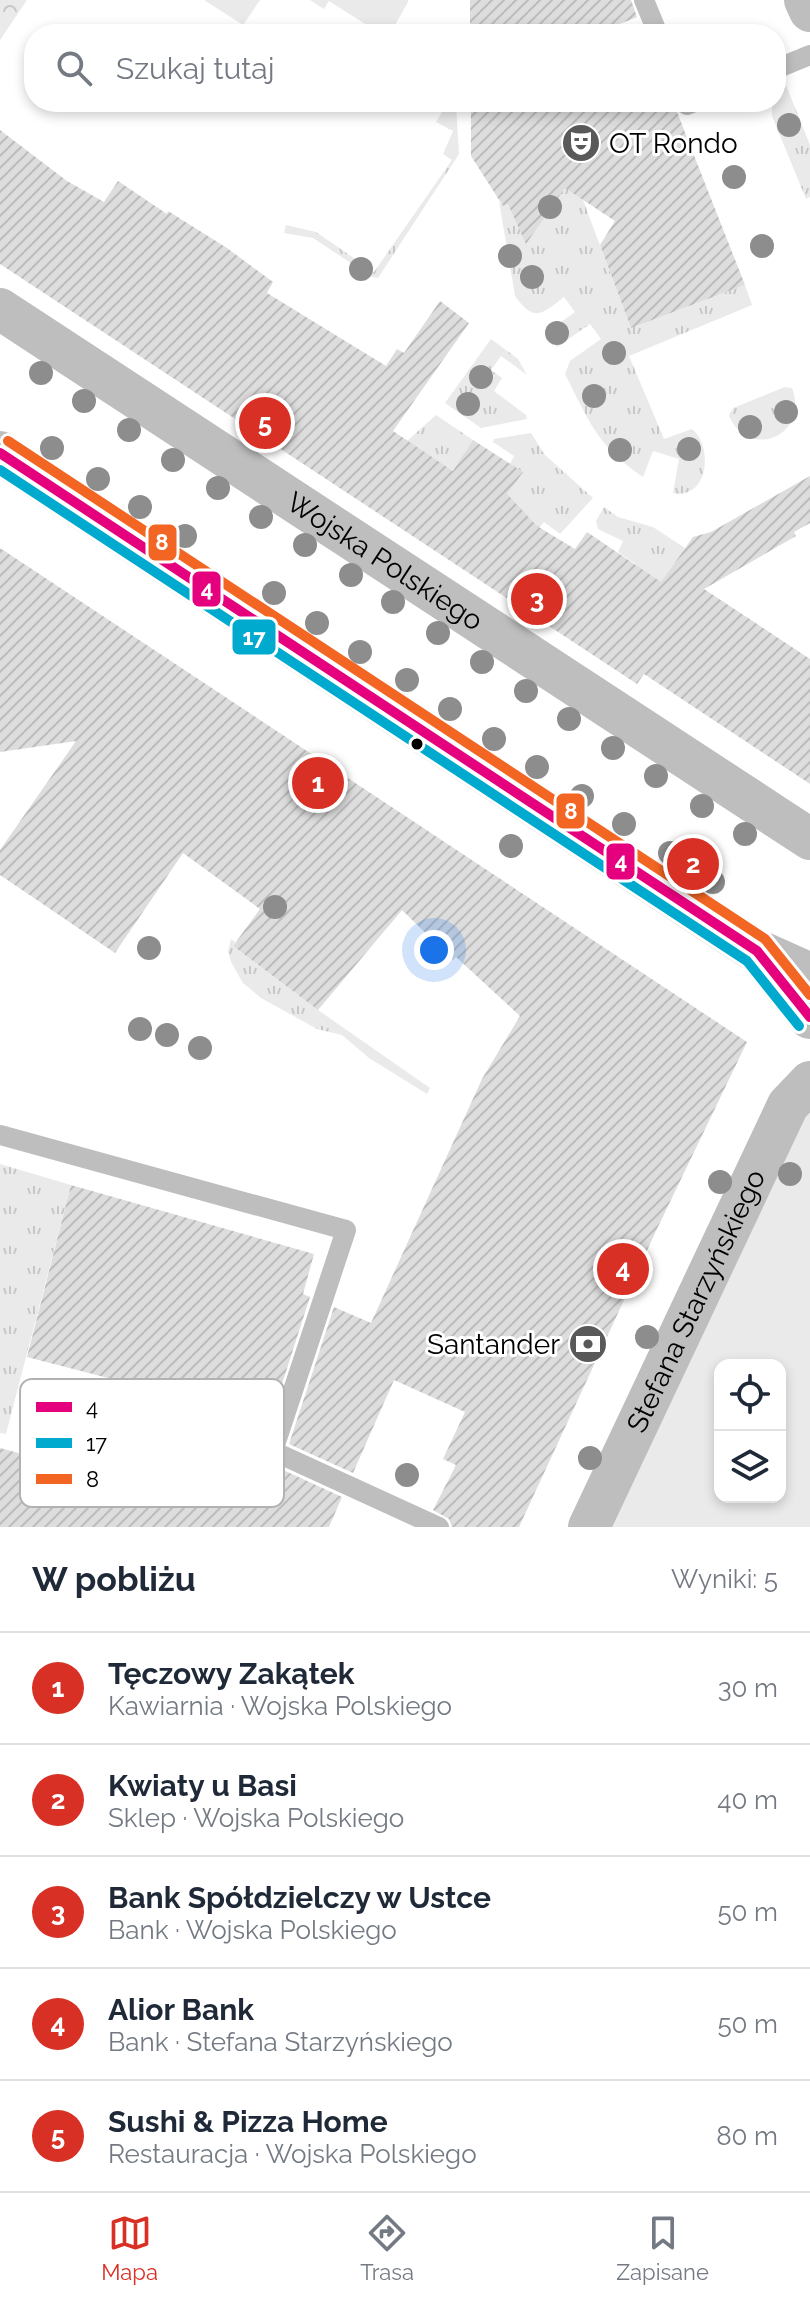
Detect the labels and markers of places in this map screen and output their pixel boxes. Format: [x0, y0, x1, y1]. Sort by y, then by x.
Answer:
theatre icon: OT Rondo [560, 122, 602, 164]
place label: OT Rondo [609, 127, 738, 160]
pin: 5 [239, 393, 291, 453]
pin: 3 [511, 569, 563, 629]
unlabelled marker [409, 736, 425, 752]
pin: 1 [292, 753, 344, 813]
pin: 2 [667, 834, 719, 894]
pin: 4 [597, 1239, 649, 1299]
bank icon: Santander [567, 1323, 609, 1365]
place label: Santander [427, 1328, 560, 1361]

